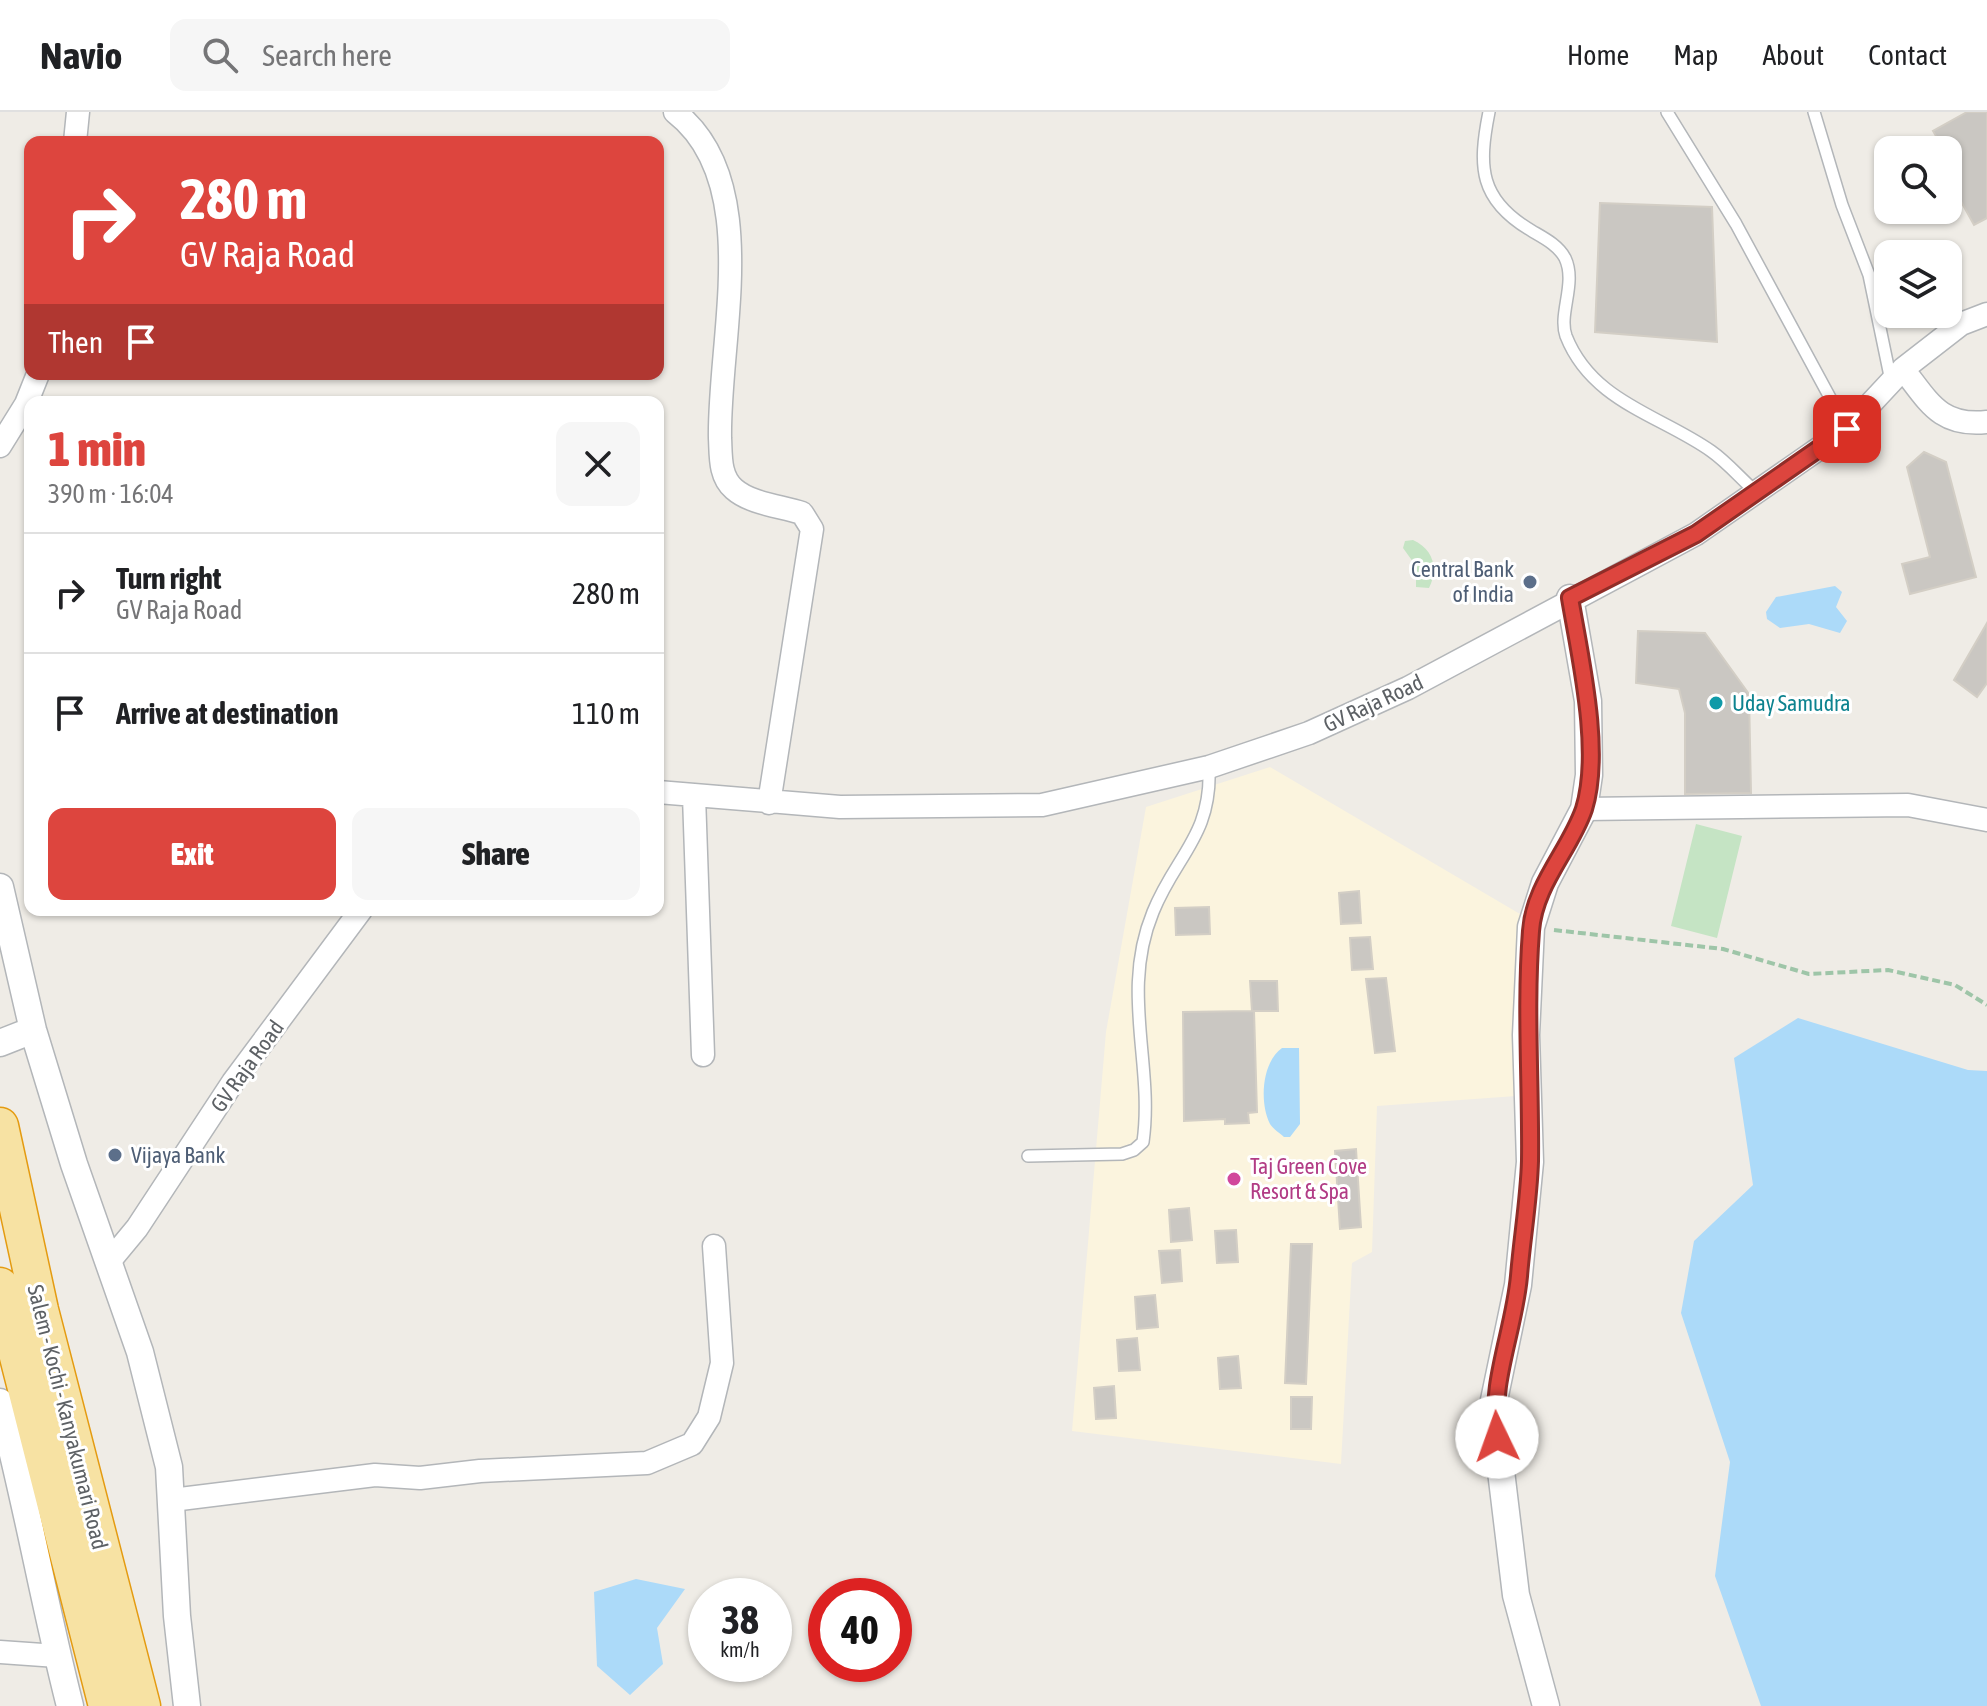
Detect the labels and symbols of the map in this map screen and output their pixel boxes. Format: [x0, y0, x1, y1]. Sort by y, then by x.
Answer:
pin [1813, 395, 1881, 463]
place label: Central Bank of India [1411, 556, 1514, 607]
marker: Central Bank of India [1521, 573, 1539, 591]
street label: GV Raja Road [1319, 669, 1427, 737]
place label: Uday Samudra [1732, 690, 1850, 716]
marker: Uday Samudra [1707, 694, 1725, 712]
street label: GV Raja Road [205, 1015, 289, 1117]
place label: Vijaya Bank [131, 1142, 226, 1168]
marker: Vijaya Bank [106, 1146, 124, 1164]
place label: Taj Green Cove Resort & Spa [1250, 1153, 1367, 1204]
marker: Taj Green Cove Resort & Spa [1225, 1170, 1243, 1188]
street label: Salem - Kochi - Kanyakumari Road [23, 1282, 113, 1552]
position arrow [1455, 1395, 1539, 1479]
speed limit sign: 40 [808, 1578, 912, 1682]

